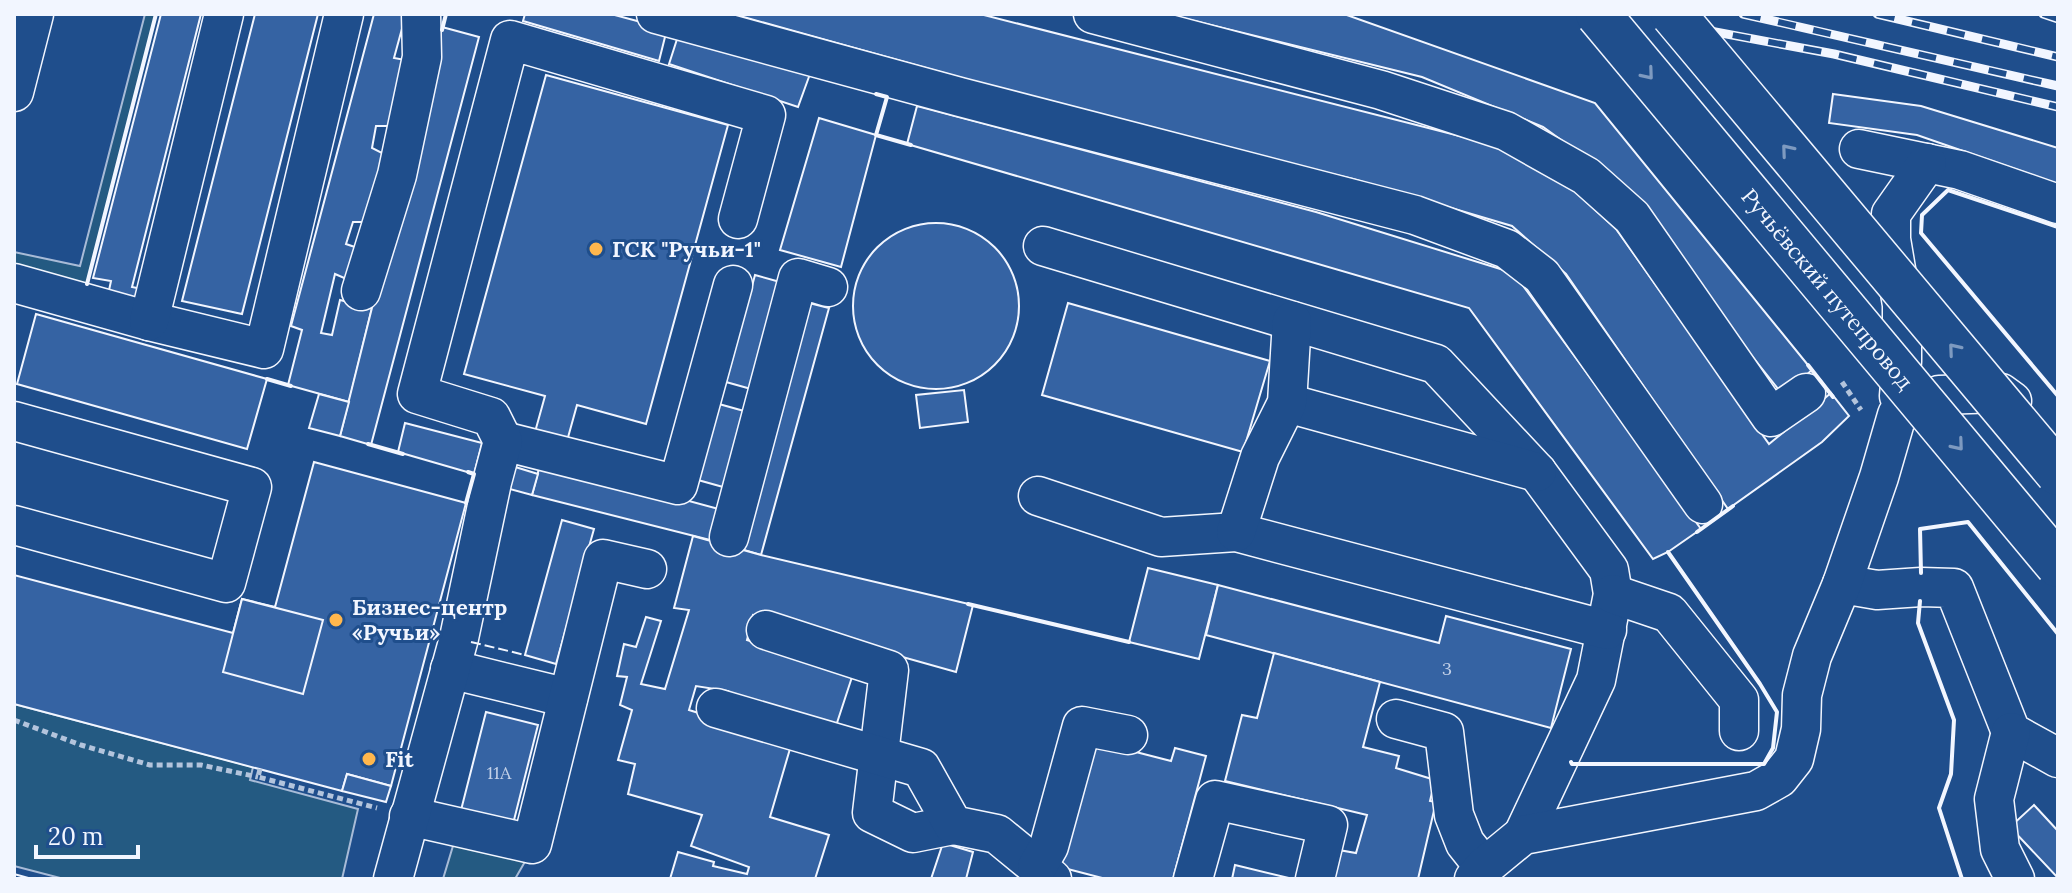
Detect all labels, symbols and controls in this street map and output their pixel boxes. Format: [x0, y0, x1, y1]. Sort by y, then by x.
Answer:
one-way arrow [1638, 65, 1653, 79]
one-way arrow [1782, 145, 1797, 159]
street label: Ручьёвский путепровод [1735, 183, 1919, 395]
place label: ГСК "Ручьи-1" [612, 235, 761, 263]
marker: ГСК "Ручьи-1" [587, 240, 605, 258]
one-way arrow [1949, 344, 1964, 359]
one-way arrow [1948, 436, 1963, 450]
place label: Бизнес-центр «Ручьи» [352, 593, 507, 646]
marker: Бизнес-центр «Ручьи» [327, 611, 345, 629]
house number: 3 [1442, 657, 1452, 680]
place label: Fit [385, 745, 414, 773]
marker: Fit [360, 750, 378, 768]
house number: 11А [487, 761, 512, 784]
scale bar [36, 809, 138, 859]
text: 20 m [48, 821, 104, 852]

